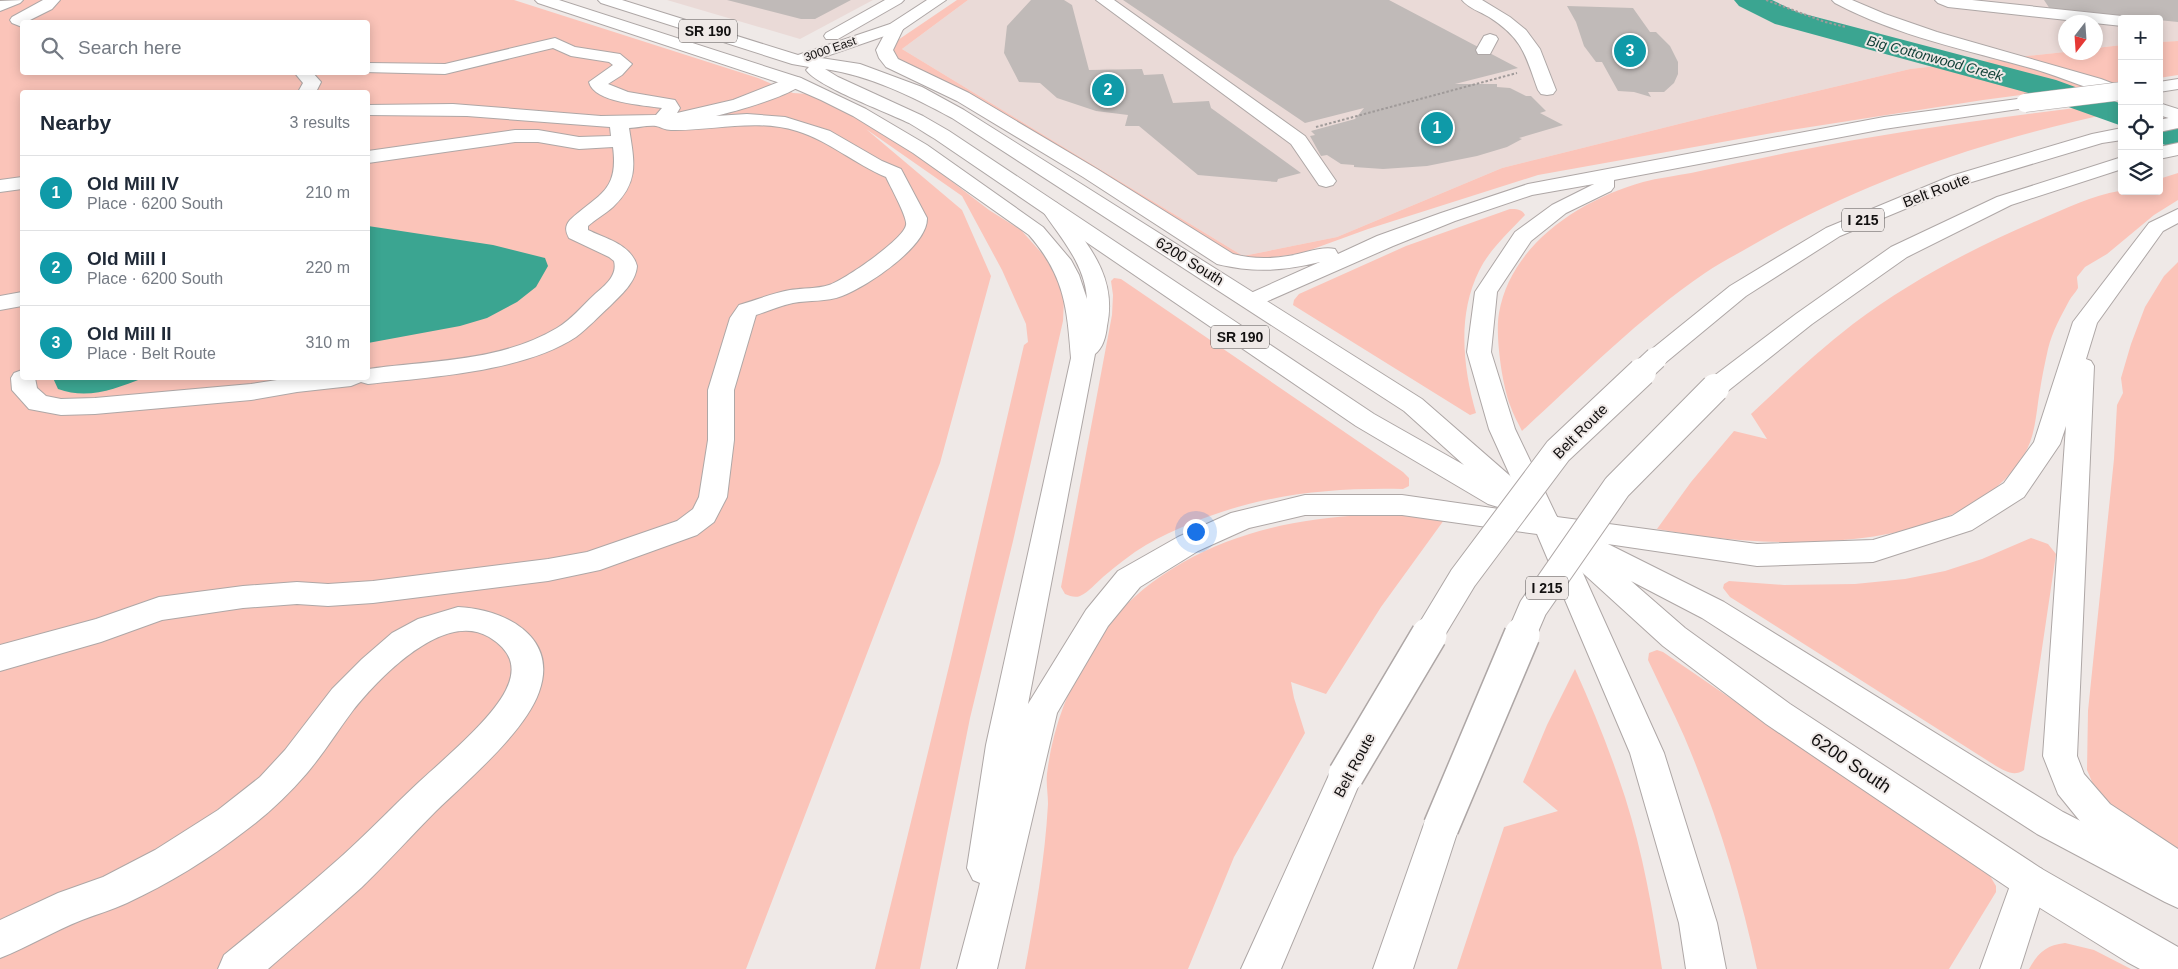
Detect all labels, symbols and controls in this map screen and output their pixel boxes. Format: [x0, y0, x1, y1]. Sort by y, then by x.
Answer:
north arrow [2058, 15, 2103, 60]
map controls [2118, 15, 2163, 195]
button: + [2118, 15, 2163, 60]
search box [20, 20, 370, 75]
road number: SR 190 [679, 20, 737, 42]
pin: 3 [1614, 32, 1646, 70]
water label: Big Cottonwood Creek [1865, 32, 2006, 84]
street label: 3000 East [802, 33, 858, 64]
icon: search [38, 34, 66, 62]
text: Search here [78, 37, 182, 58]
button: − [2118, 60, 2163, 105]
pin: 2 [1092, 71, 1124, 109]
button: locate [2118, 105, 2163, 150]
pin: 1 [1421, 109, 1453, 147]
text: Nearby [40, 111, 111, 134]
text: 3 results [290, 114, 350, 131]
button: layers [2118, 150, 2163, 195]
street label: Belt Route [1900, 170, 1972, 210]
text: Old Mill IV [87, 173, 179, 194]
text: 1 [52, 184, 60, 201]
text: 210 m [306, 184, 350, 201]
text: Place · 6200 South [87, 195, 223, 212]
road number: I 215 [1842, 208, 1884, 232]
street label: 6200 South [1153, 233, 1227, 289]
text: Old Mill I [87, 248, 166, 269]
text: 2 [52, 259, 60, 276]
text: 220 m [306, 259, 350, 276]
text: Place · 6200 South [87, 270, 223, 287]
text: Old Mill II [87, 323, 171, 344]
road number: SR 190 [1211, 326, 1269, 348]
text: 3 [52, 334, 60, 351]
text: 310 m [306, 334, 350, 351]
text: Place · Belt Route [87, 345, 216, 362]
street label: Belt Route [1549, 400, 1611, 462]
your location [1183, 519, 1209, 545]
road number: I 215 [1526, 576, 1568, 600]
street label: 6200 South [1807, 729, 1895, 797]
street label: Belt Route [1330, 730, 1378, 800]

